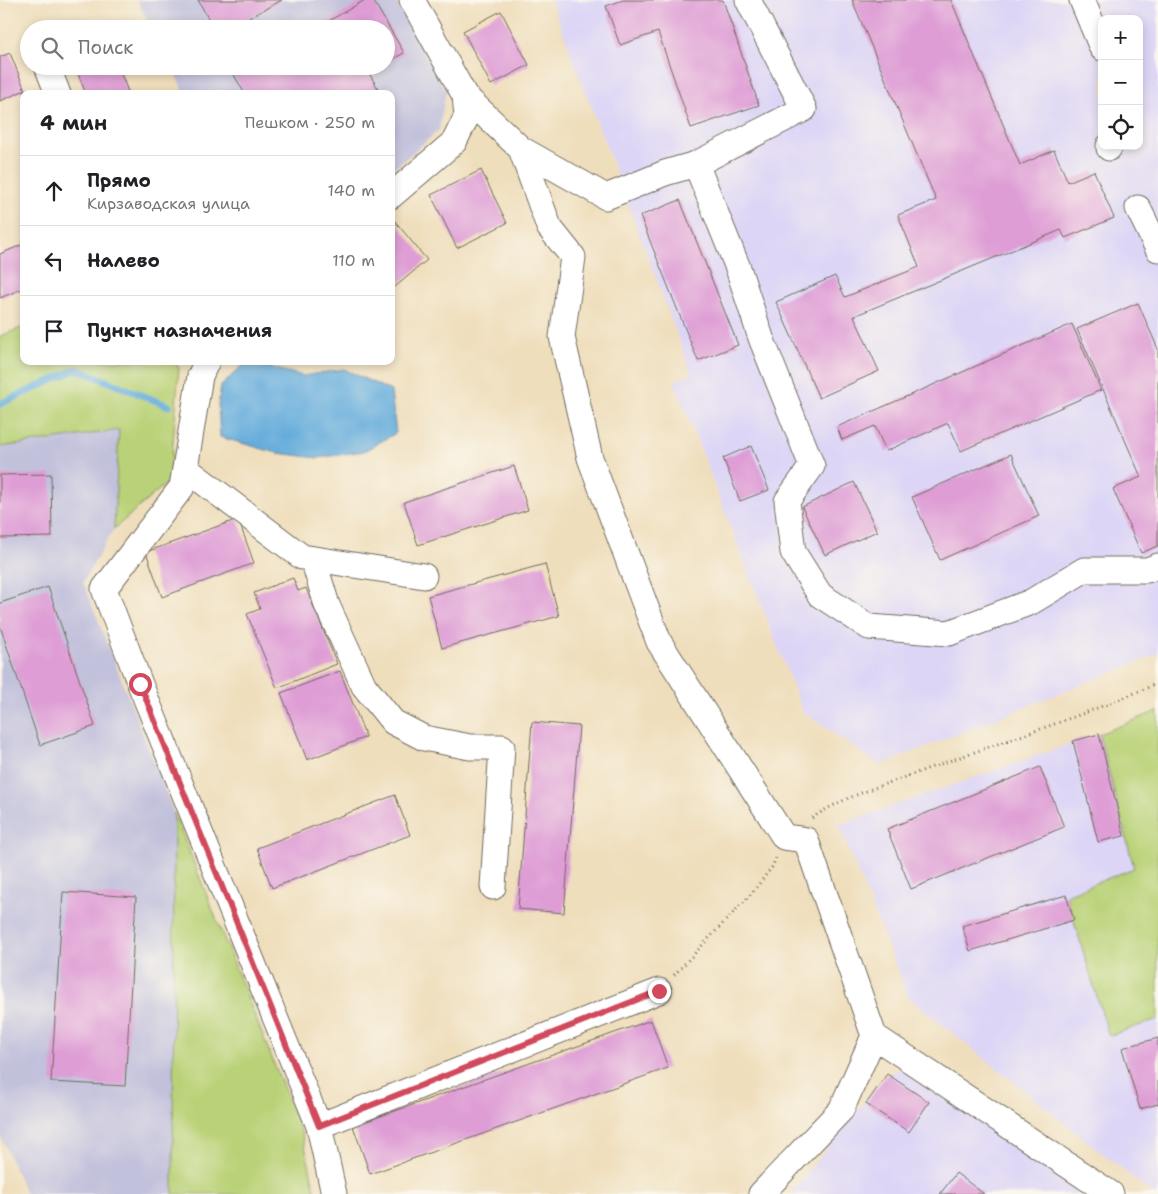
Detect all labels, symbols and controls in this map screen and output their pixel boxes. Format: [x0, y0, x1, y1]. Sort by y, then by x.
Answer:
map controls [1098, 15, 1143, 150]
button: + [1098, 15, 1143, 60]
search box [20, 20, 395, 75]
icon: search [38, 34, 66, 62]
text: Поиск [78, 35, 133, 60]
button: − [1098, 60, 1143, 105]
button: locate [1098, 105, 1143, 150]
text: 4 мин [40, 109, 107, 137]
text: Пешком · 250 m [245, 112, 375, 133]
text: Прямо [87, 168, 151, 193]
icon: ahead [40, 177, 68, 205]
text: 140 m [328, 180, 375, 201]
text: Кирзаводская улица [87, 193, 250, 214]
icon: left [40, 247, 68, 275]
text: Налево [87, 248, 160, 273]
text: 110 m [332, 250, 375, 271]
icon: arrive [40, 317, 68, 345]
text: Пункт назначения [87, 318, 272, 343]
route start [129, 673, 152, 696]
route end [648, 980, 671, 1003]

